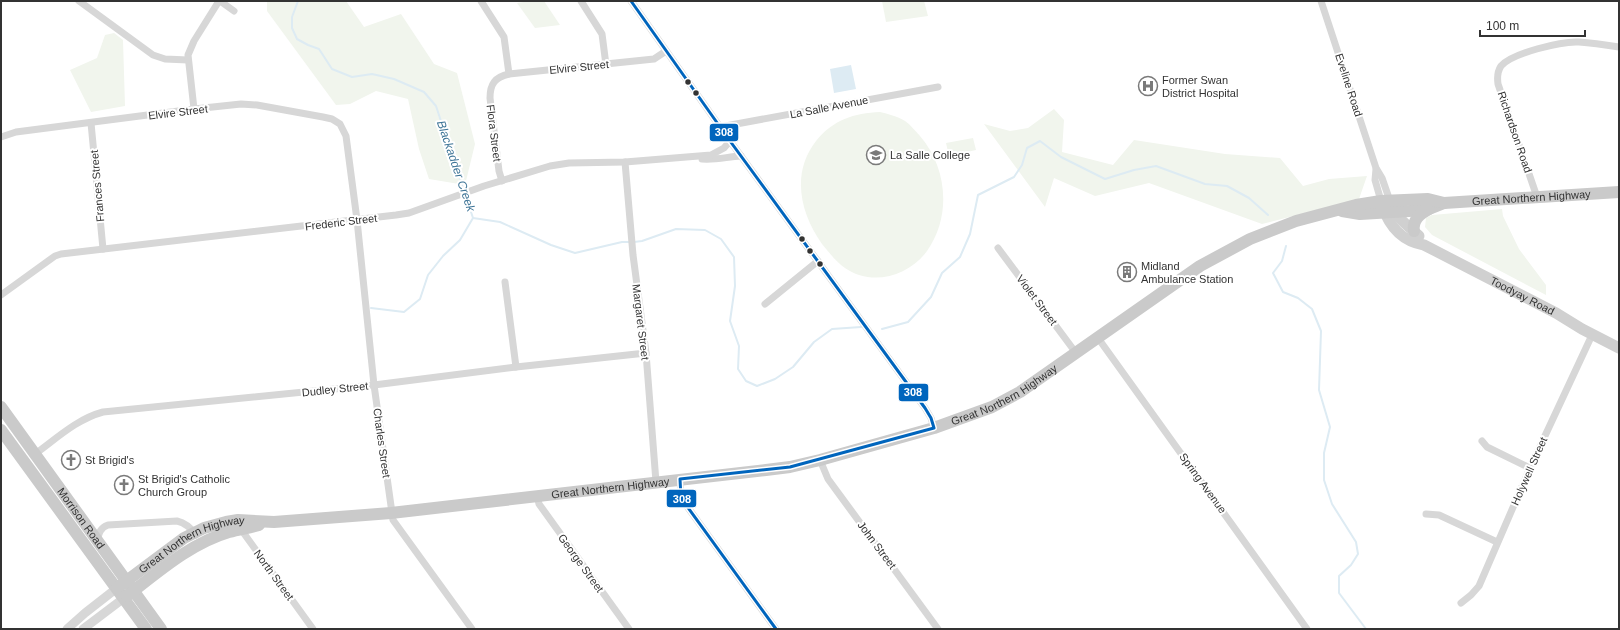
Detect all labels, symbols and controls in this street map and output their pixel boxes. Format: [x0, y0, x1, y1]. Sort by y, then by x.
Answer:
scale bar [1480, 12, 1585, 38]
text: 100 m [1486, 19, 1519, 33]
street label: Eveline Road [1333, 52, 1365, 118]
street label: Elvire Street [549, 58, 609, 76]
place label: Former Swan District Hospital [1162, 74, 1238, 99]
hospital icon: Former Swan District Hospital [1137, 75, 1159, 97]
unlabelled marker [683, 77, 693, 87]
unlabelled marker [691, 88, 701, 98]
street label: Richardson Road [1495, 90, 1535, 174]
street label: La Salle Avenue [789, 94, 869, 120]
street label: Elvire Street [148, 102, 208, 122]
street label: Flora Street [485, 104, 503, 162]
water label: Blackadder Creek [434, 119, 478, 214]
line badge: 308 [709, 123, 739, 142]
text: 308 [715, 126, 733, 138]
school or university icon: La Salle College [865, 144, 887, 166]
place label: La Salle College [890, 149, 970, 161]
street label: Frances Street [88, 150, 106, 222]
street label: Great Northern Highway [1472, 188, 1591, 207]
street label: Frederic Street [304, 212, 378, 232]
unlabelled marker [797, 234, 807, 244]
unlabelled marker [805, 246, 815, 256]
unlabelled marker [815, 259, 825, 269]
place label: Midland Ambulance Station [1141, 260, 1233, 285]
building icon: Midland Ambulance Station [1116, 261, 1138, 283]
street label: Violet Street [1014, 273, 1060, 327]
street label: Toodyay Road [1488, 274, 1556, 317]
street label: Margaret Street [630, 283, 652, 361]
street label: Great Northern Highway [949, 362, 1060, 427]
street label: Dudley Street [301, 380, 369, 398]
line badge: 308 [898, 383, 929, 402]
text: 308 [904, 386, 922, 398]
street label: Charles Street [371, 407, 393, 479]
street label: Holywell Street [1509, 435, 1549, 507]
church icon: St Brigid's [60, 449, 82, 471]
street label: Spring Avenue [1177, 451, 1229, 515]
place label: St Brigid's [85, 454, 135, 466]
place label: St Brigid's Catholic Church Group [138, 473, 230, 498]
church icon: St Brigid's Catholic Church Group [113, 474, 135, 496]
street label: Great Northern Highway [551, 475, 670, 501]
street label: Morrison Road [55, 485, 107, 551]
line badge: 308 [666, 489, 697, 508]
text: 308 [673, 493, 691, 505]
street label: Great Northern Highway [136, 514, 245, 576]
street label: John Street [855, 519, 899, 571]
street label: George Street [556, 532, 606, 594]
street label: North Street [252, 547, 296, 603]

